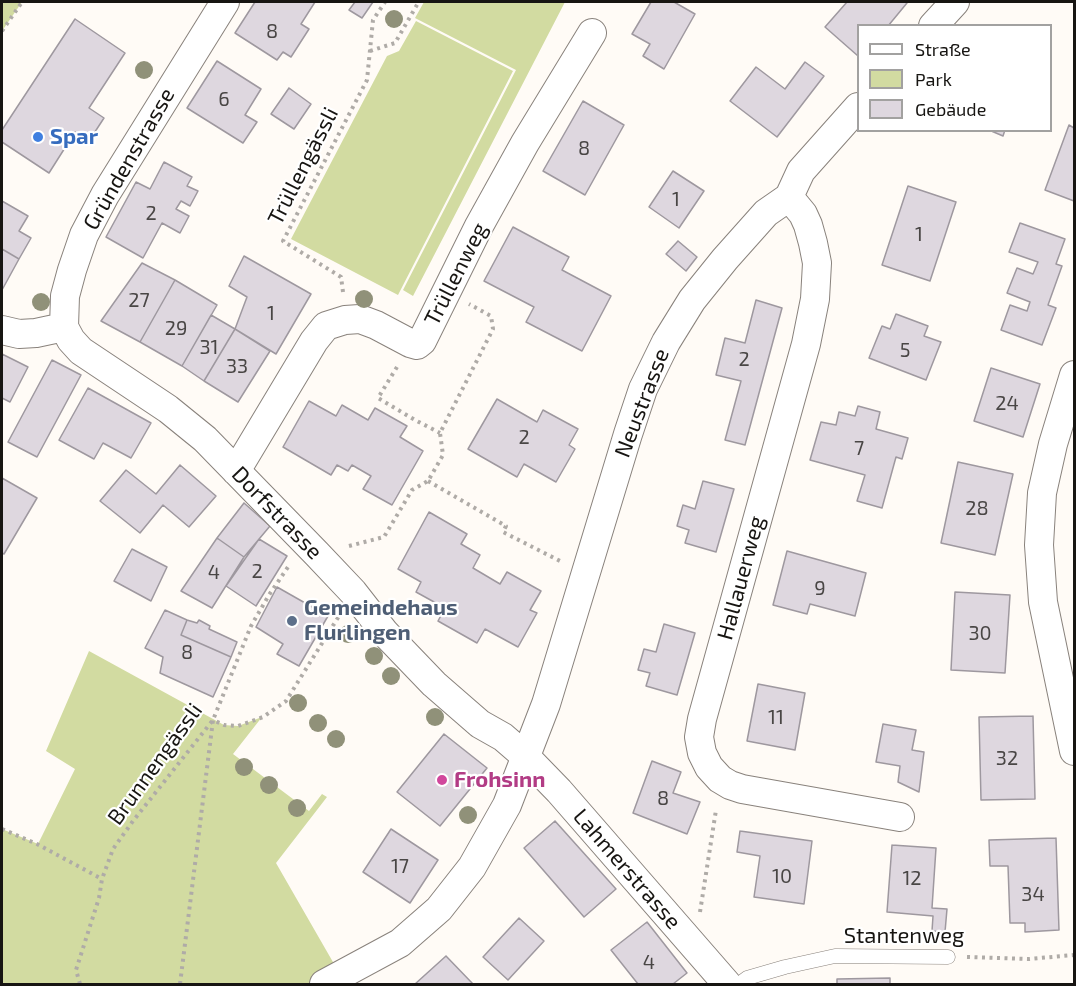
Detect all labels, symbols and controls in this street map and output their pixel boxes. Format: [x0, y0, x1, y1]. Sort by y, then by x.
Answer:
house number: 8 [266, 19, 278, 43]
legend [857, 24, 1052, 132]
text: Straße [915, 38, 971, 60]
text: Park [915, 68, 952, 90]
street label: Gründenstrasse [78, 83, 180, 235]
house number: 6 [218, 87, 230, 111]
text: Gebäude [915, 98, 986, 120]
street label: Trüllengässli [262, 103, 344, 229]
place label: Spar [50, 124, 98, 150]
marker: Spar [31, 130, 45, 144]
house number: 8 [578, 136, 590, 160]
house number: 1 [672, 187, 680, 211]
house number: 2 [145, 201, 157, 225]
street label: Trüllenweg [419, 218, 493, 330]
house number: 1 [915, 222, 923, 246]
house number: 27 [128, 288, 150, 312]
house number: 1 [267, 301, 275, 325]
house number: 29 [165, 316, 187, 340]
house number: 31 [199, 335, 219, 359]
house number: 5 [900, 338, 910, 362]
street label: Neustrasse [609, 345, 675, 461]
house number: 2 [738, 347, 750, 371]
house number: 33 [226, 354, 248, 378]
house number: 24 [995, 391, 1019, 415]
house number: 2 [518, 425, 530, 449]
house number: 7 [854, 436, 864, 460]
street label: Dorfstrasse [226, 461, 328, 565]
house number: 28 [965, 496, 989, 520]
street label: Hallauerweg [712, 513, 770, 643]
house number: 2 [251, 559, 263, 583]
house number: 4 [208, 560, 220, 584]
house number: 9 [814, 576, 826, 600]
place label: Gemeindehaus Flurlingen [304, 595, 458, 646]
marker: Gemeindehaus Flurlingen [285, 614, 299, 628]
house number: 30 [968, 621, 992, 645]
house number: 8 [181, 640, 193, 664]
street label: Brunnengässli [102, 698, 208, 830]
house number: 11 [768, 705, 784, 729]
house number: 32 [996, 746, 1018, 770]
place label: Frohsinn [454, 767, 546, 793]
marker: Frohsinn [435, 773, 449, 787]
house number: 8 [657, 786, 669, 810]
street label: Lahmerstrasse [568, 803, 686, 935]
house number: 17 [391, 854, 409, 878]
house number: 10 [772, 864, 792, 888]
house number: 12 [902, 866, 922, 890]
house number: 34 [1021, 882, 1045, 906]
street label: Stantenweg [844, 923, 964, 949]
house number: 4 [643, 950, 655, 974]

